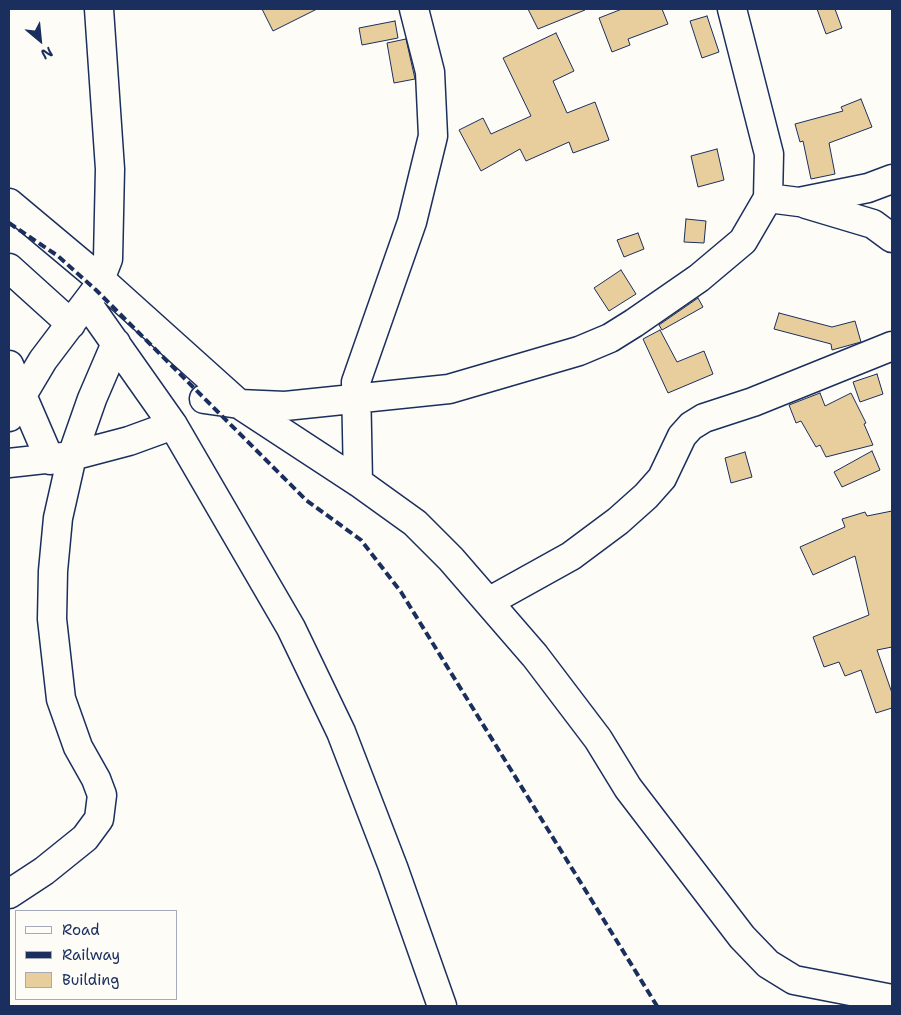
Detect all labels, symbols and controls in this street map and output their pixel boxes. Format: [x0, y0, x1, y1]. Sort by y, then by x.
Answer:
north arrow [15, 15, 65, 65]
text: N [38, 43, 56, 64]
legend [15, 910, 178, 1000]
text: Road [62, 920, 100, 940]
text: Railway [62, 945, 120, 965]
text: Building [62, 970, 119, 990]

